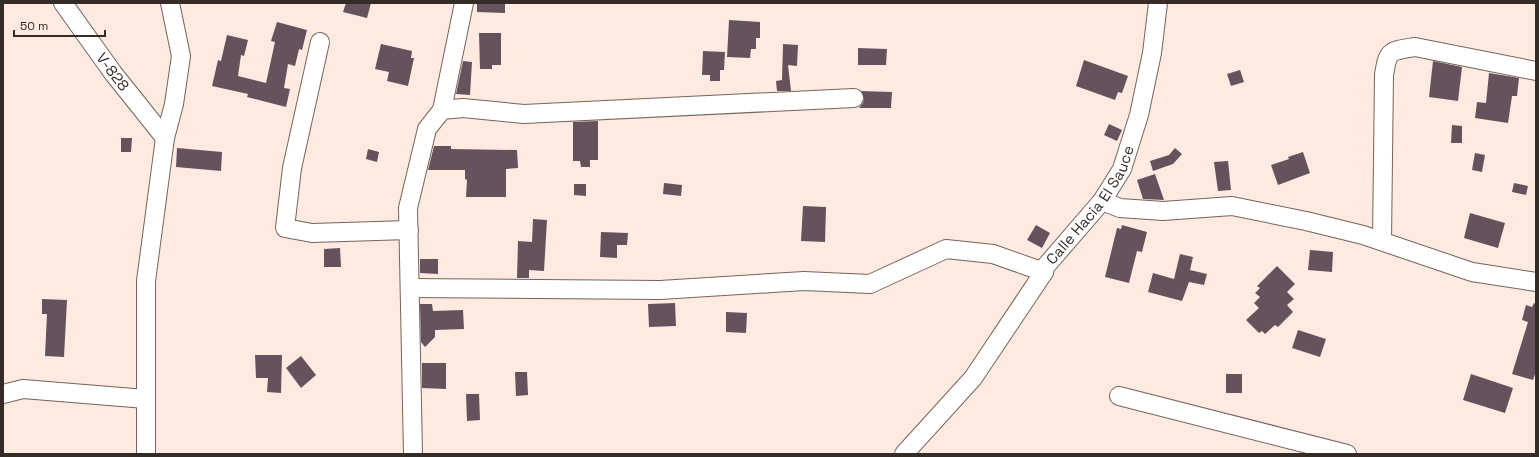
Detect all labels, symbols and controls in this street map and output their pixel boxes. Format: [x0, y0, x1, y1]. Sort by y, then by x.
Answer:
scale bar [14, 12, 105, 38]
text: 50 m [20, 18, 48, 34]
street label: V-828 [93, 49, 134, 95]
street label: Calle Hacia El Sauce [1042, 143, 1138, 268]

